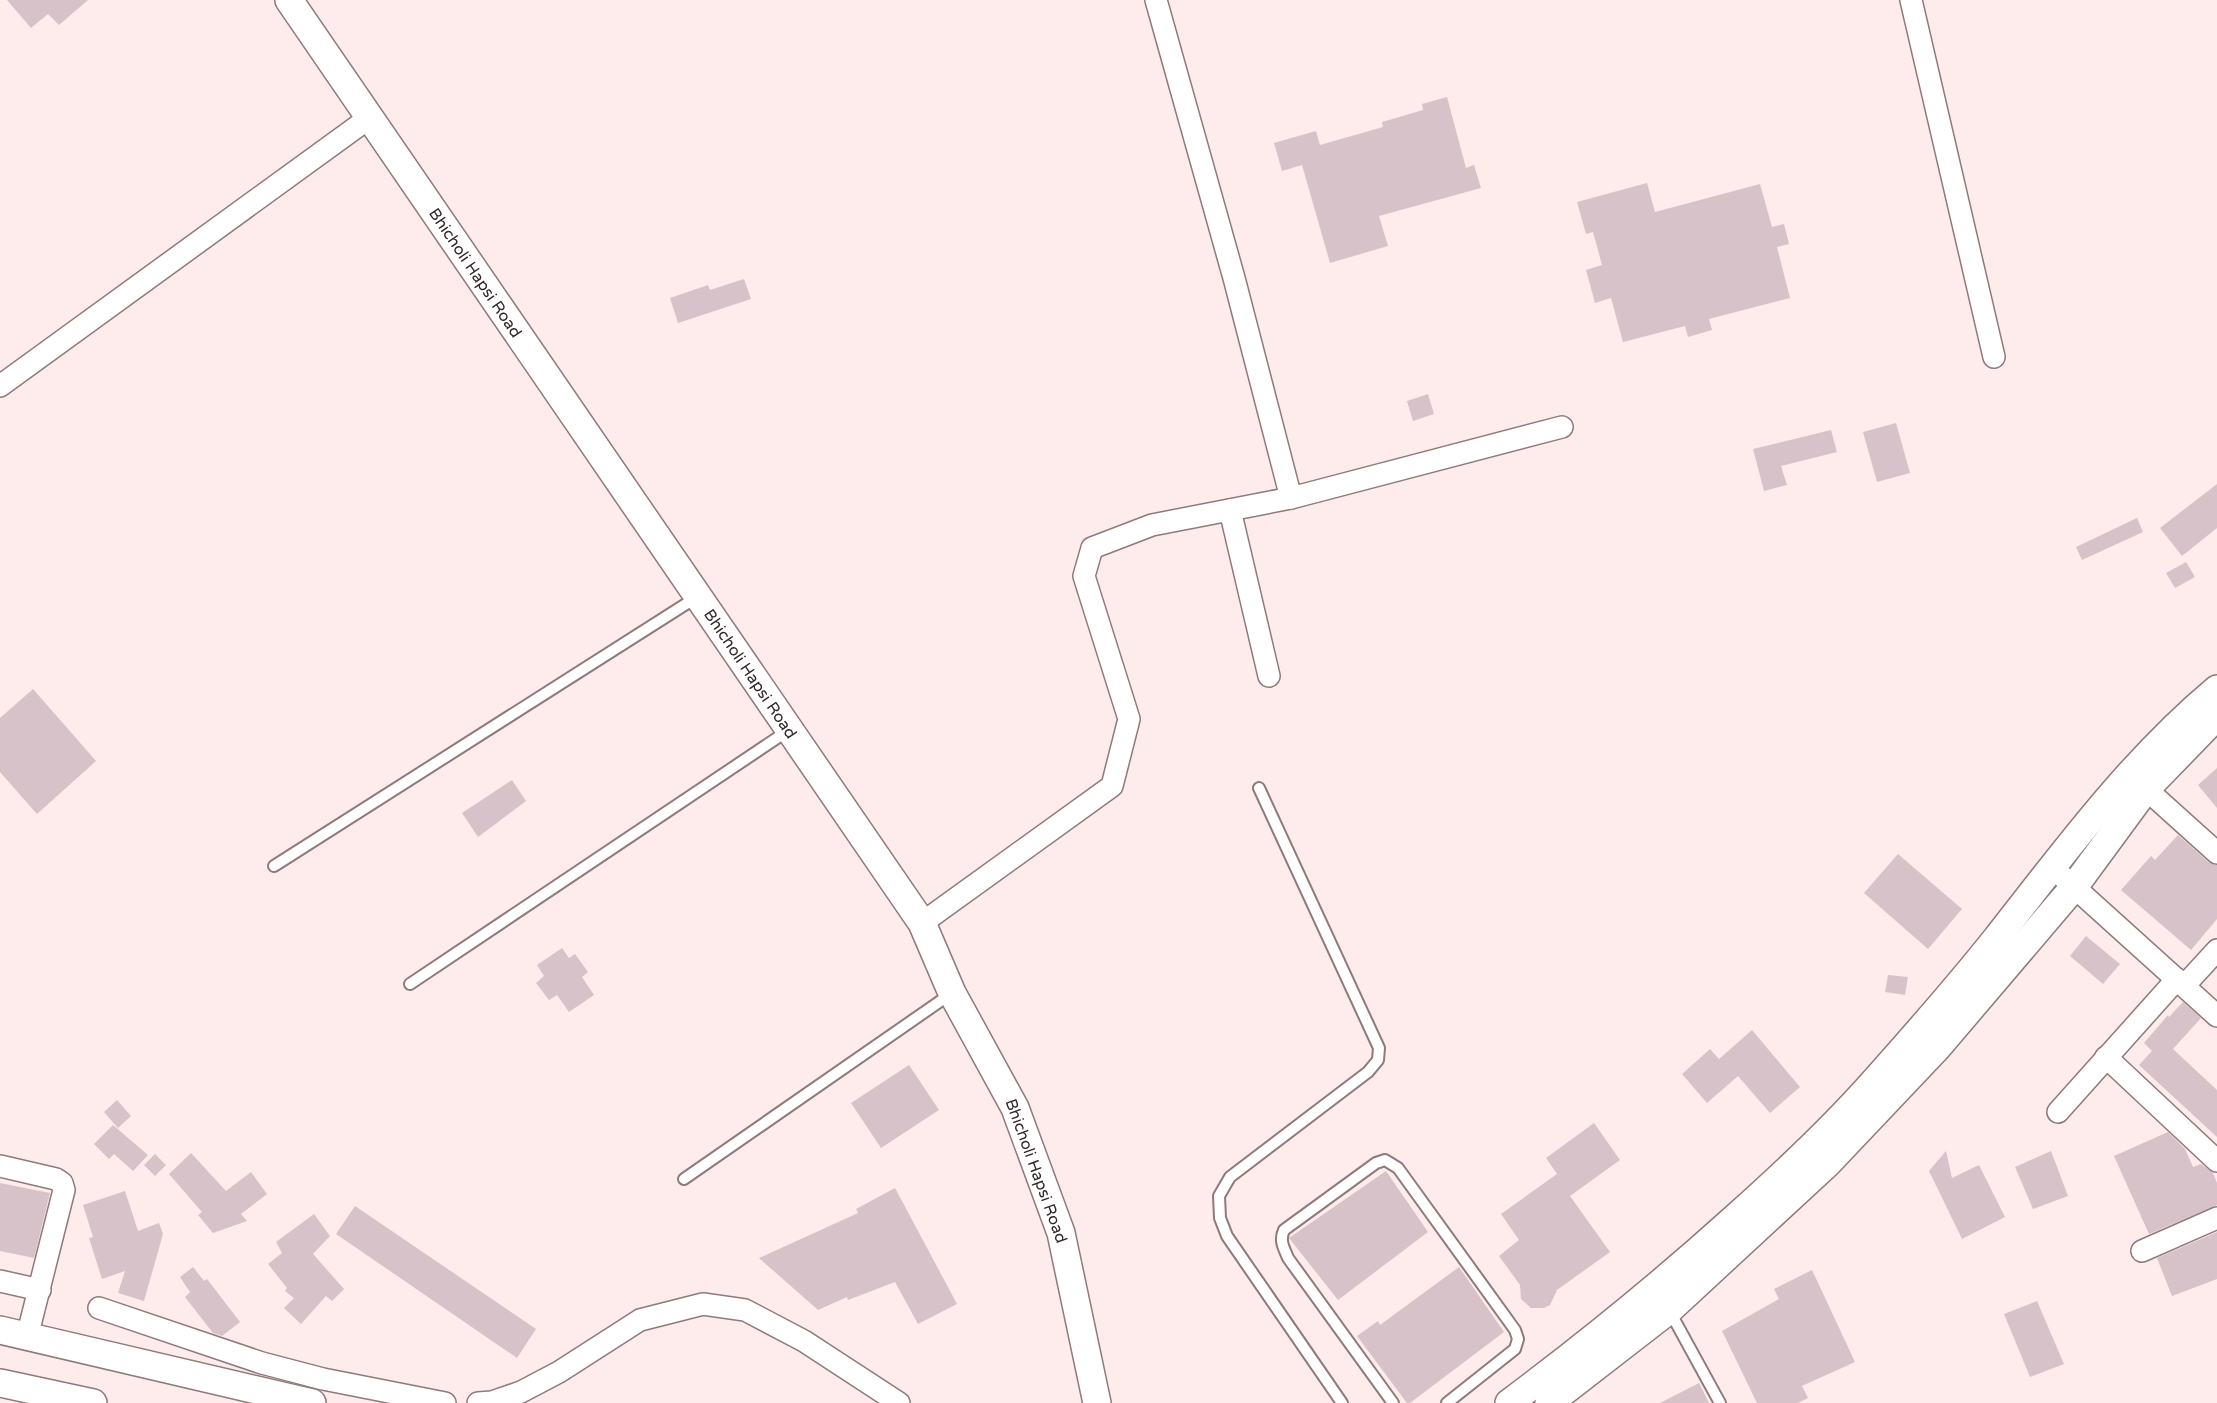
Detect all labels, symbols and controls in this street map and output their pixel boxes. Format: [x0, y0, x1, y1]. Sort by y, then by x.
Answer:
street label: Bhicholi Hapsi Road [424, 204, 526, 342]
street label: Bhicholi Hapsi Road [699, 605, 801, 743]
street label: Bhicholi Hapsi Road [1001, 1096, 1071, 1246]

